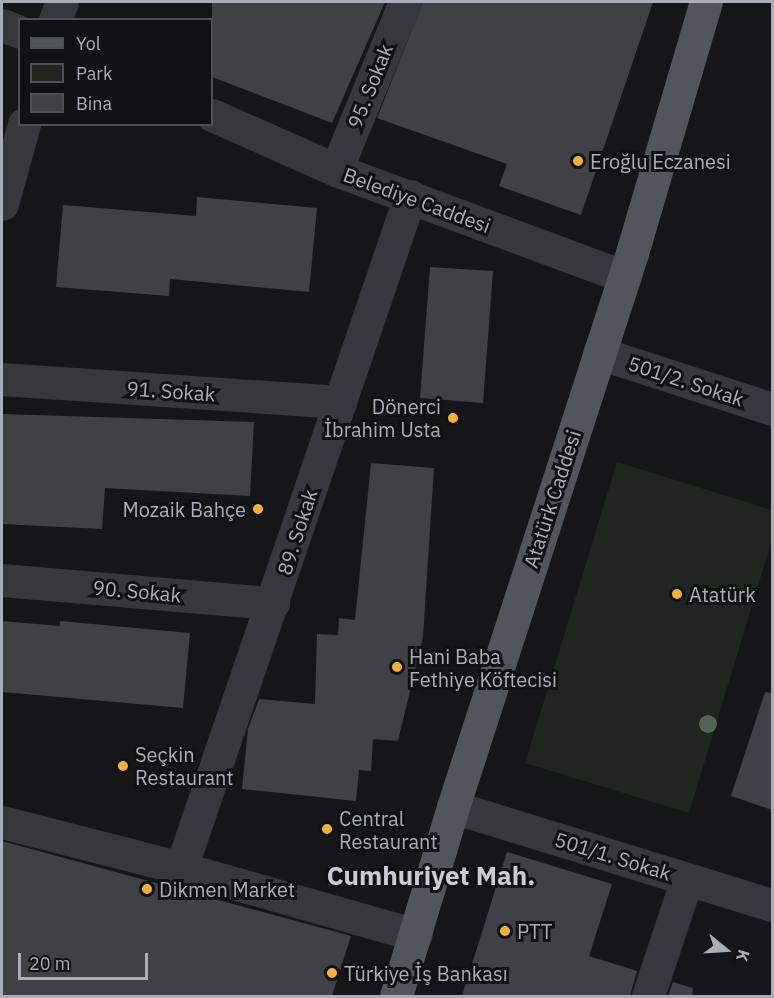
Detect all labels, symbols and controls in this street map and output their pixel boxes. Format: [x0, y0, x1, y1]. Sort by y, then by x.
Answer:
legend [18, 18, 213, 126]
text: Yol [76, 32, 101, 55]
street label: 95. Sokak [342, 40, 398, 132]
text: Park [76, 62, 112, 85]
text: Bina [76, 92, 112, 115]
place label: Eroğlu Eczanesi [590, 149, 731, 173]
marker: Eroğlu Eczanesi [571, 154, 585, 168]
street label: Belediye Caddesi [340, 162, 494, 238]
street label: 501/2. Sokak [625, 351, 747, 411]
street label: 91. Sokak [126, 376, 216, 406]
place label: Dönerci İbrahim Usta [324, 394, 441, 441]
marker: Dönerci İbrahim Usta [446, 411, 460, 425]
street label: Atatürk Caddesi [518, 427, 586, 571]
street label: 89. Sokak [272, 486, 322, 578]
place label: Mozaik Bahçe [122, 497, 246, 521]
marker: Mozaik Bahçe [251, 502, 265, 516]
street label: 90. Sokak [92, 575, 182, 607]
place label: Atatürk [689, 582, 756, 606]
marker: Atatürk [670, 587, 684, 601]
place label: Hani Baba Fethiye Köftecisi [409, 644, 557, 691]
marker: Hani Baba Fethiye Köftecisi [390, 660, 404, 674]
place label: Seçkin Restaurant [135, 742, 233, 789]
marker: Seçkin Restaurant [116, 759, 130, 773]
place label: Central Restaurant [339, 806, 437, 853]
marker: Central Restaurant [320, 822, 334, 836]
street label: 501/1. Sokak [552, 827, 674, 885]
district label: Cumhuriyet Mah. [327, 860, 535, 892]
place label: Dikmen Market [159, 877, 295, 901]
marker: Dikmen Market [140, 882, 154, 896]
place label: PTT [517, 919, 552, 943]
north arrow [696, 920, 756, 980]
marker: PTT [498, 924, 512, 938]
scale bar [21, 941, 152, 979]
text: K [732, 947, 754, 964]
text: 20 m [29, 952, 71, 975]
place label: Türkiye İş Bankası [344, 961, 508, 985]
marker: Türkiye İş Bankası [325, 966, 339, 980]

